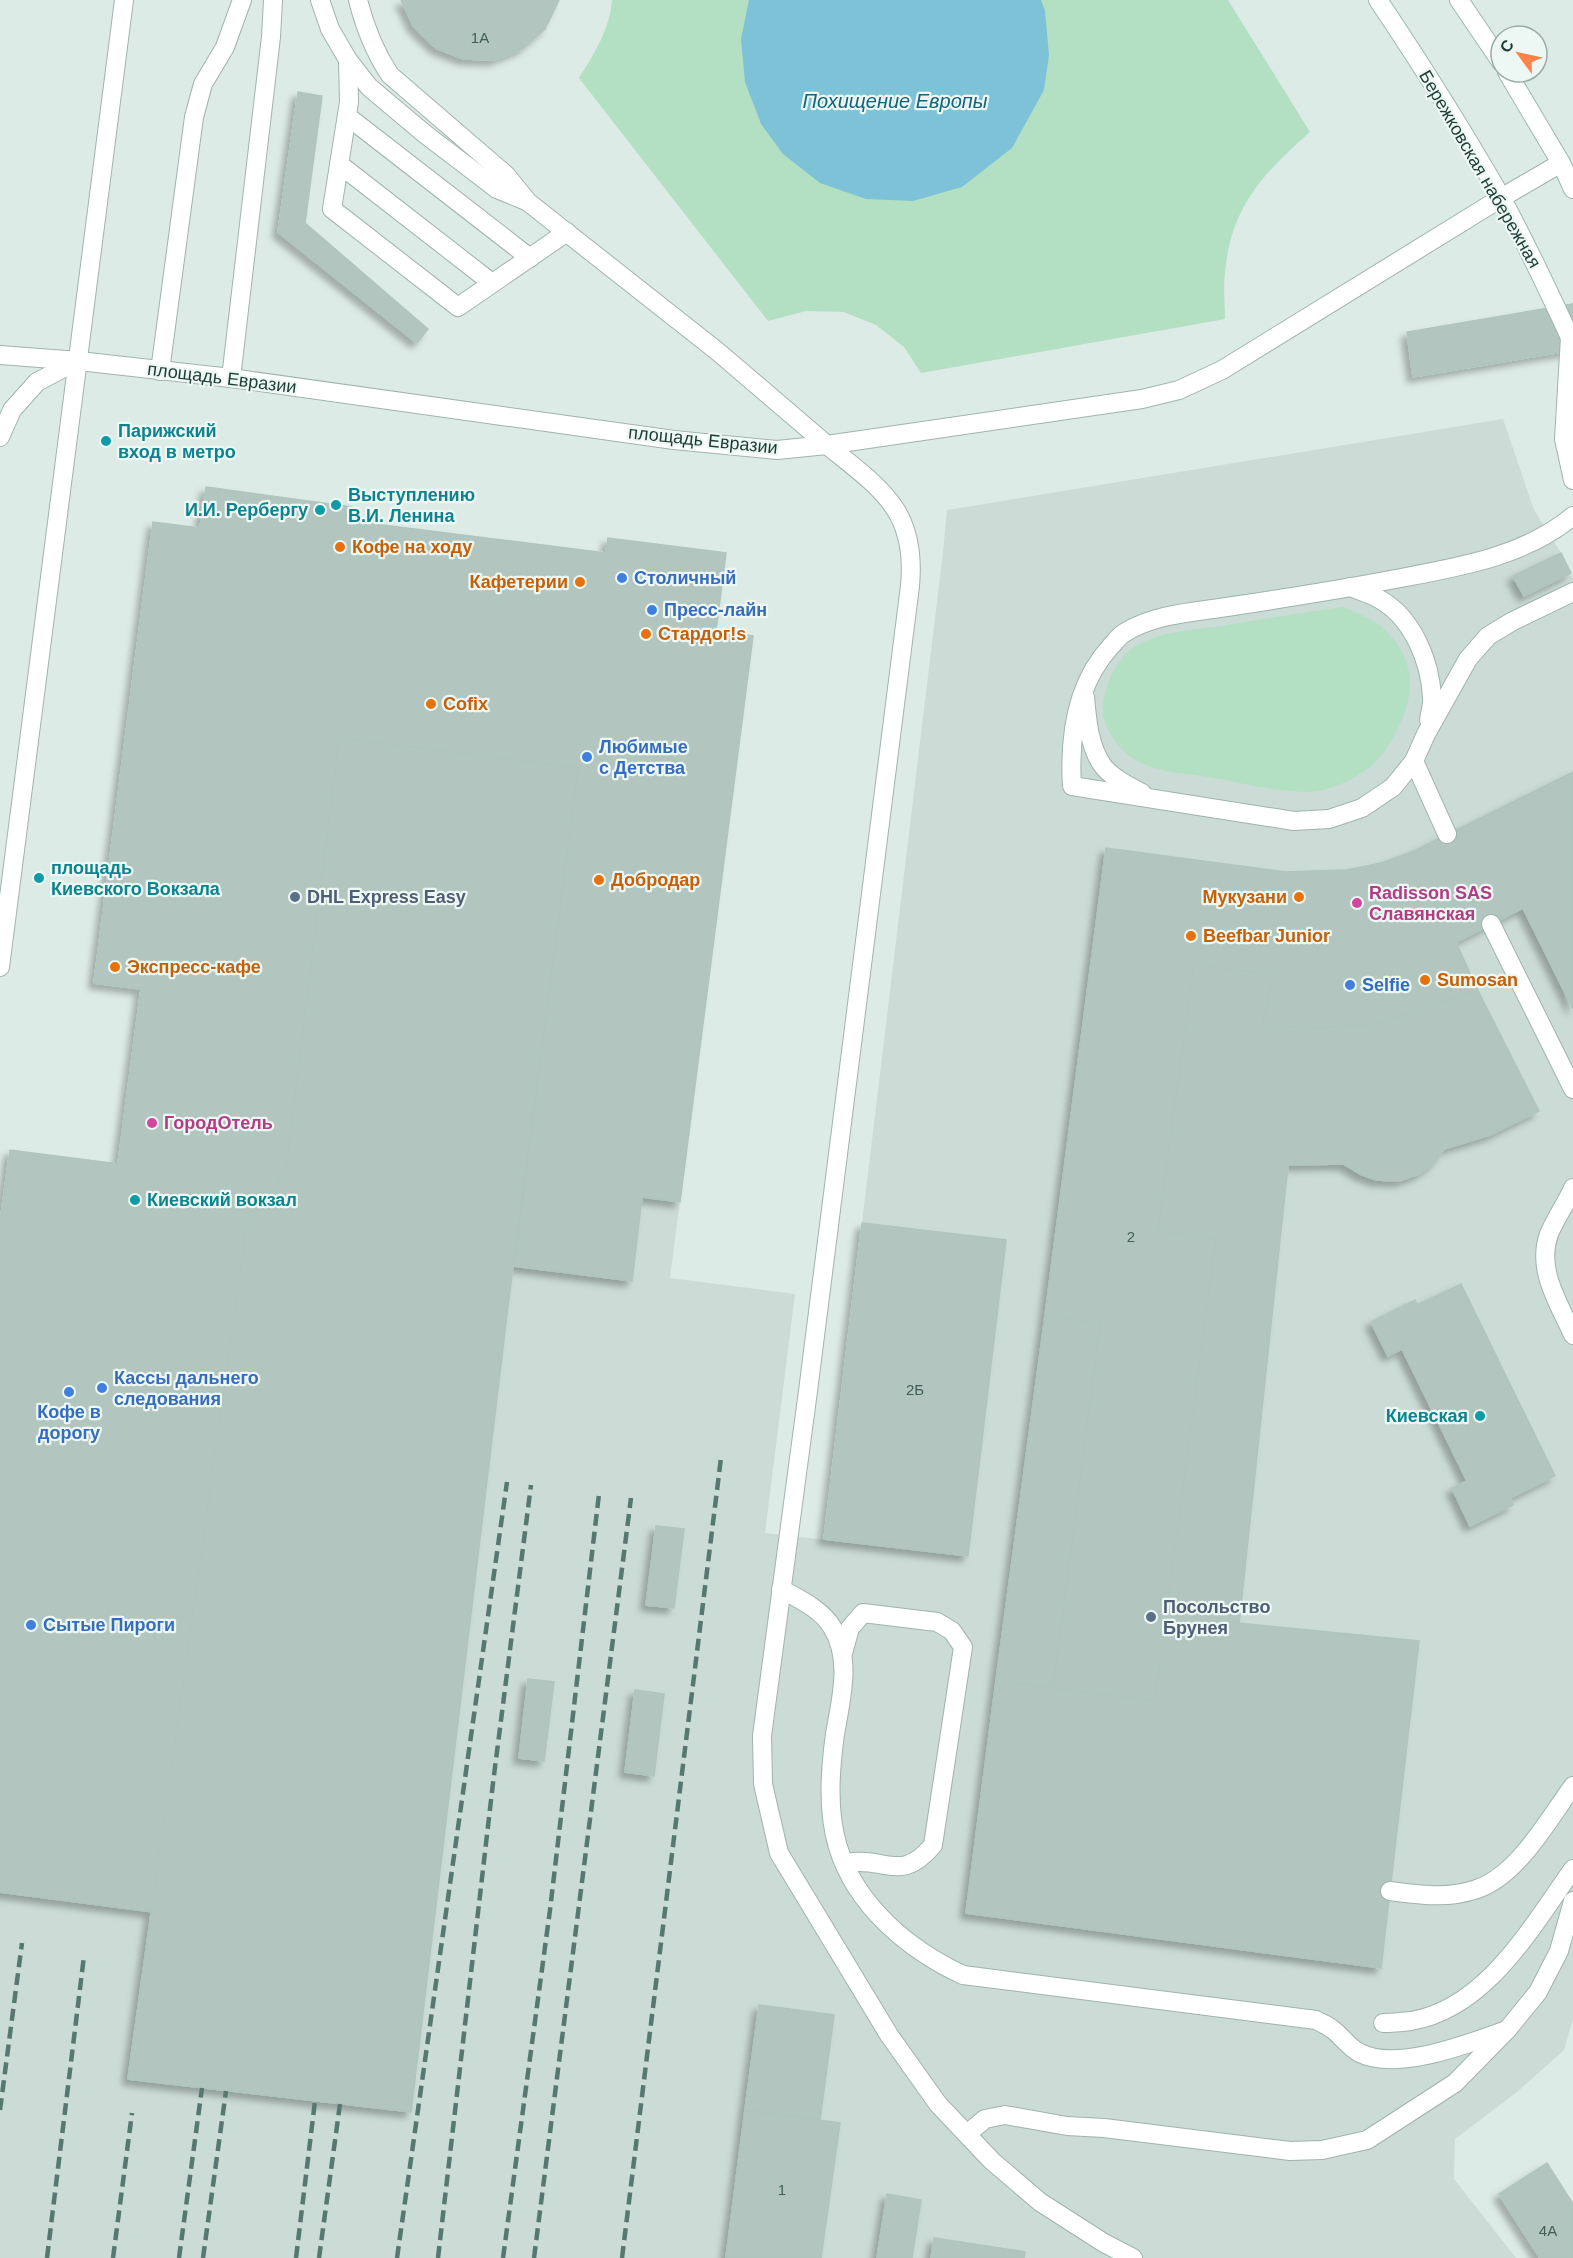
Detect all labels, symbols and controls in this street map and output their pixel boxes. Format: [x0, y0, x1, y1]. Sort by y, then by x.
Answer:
north arrow [1489, 24, 1549, 84]
house number: 1А [471, 29, 489, 46]
text: С [1497, 36, 1517, 56]
street label: Бережковская набережная [1415, 67, 1545, 271]
water label: Похищение Европы [803, 90, 988, 112]
street label: площадь Евразии [146, 359, 298, 397]
place label: Парижский вход в метро [118, 421, 236, 462]
street label: площадь Евразии [627, 422, 779, 458]
marker: Парижский вход в метро [99, 434, 113, 448]
place label: Выступлению В.И. Ленина [348, 485, 475, 526]
marker: Выступлению В.И. Ленина [329, 498, 343, 512]
place label: И.И. Рербергу [185, 500, 308, 520]
marker: И.И. Рербергу [313, 503, 327, 517]
place label: Кофе на ходу [352, 537, 472, 557]
marker: Кофе на ходу [333, 540, 347, 554]
place label: Столичный [634, 568, 736, 588]
marker: Столичный [615, 571, 629, 585]
place label: Кафетерии [470, 572, 568, 592]
marker: Кафетерии [573, 575, 587, 589]
place label: Пресс-лайн [664, 600, 767, 620]
marker: Пресс-лайн [645, 603, 659, 617]
place label: Стардог!s [658, 624, 746, 644]
marker: Стардог!s [639, 627, 653, 641]
place label: Cofix [443, 694, 488, 714]
marker: Cofix [424, 697, 438, 711]
place label: Любимые с Детства [599, 737, 688, 778]
marker: Любимые с Детства [580, 750, 594, 764]
place label: площадь Киевского Вокзала [51, 858, 221, 899]
place label: Добродар [611, 870, 700, 890]
marker: площадь Киевского Вокзала [32, 871, 46, 885]
marker: Добродар [592, 873, 606, 887]
place label: Radisson SAS Славянская [1369, 883, 1492, 924]
place label: DHL Express Easy [307, 887, 466, 907]
place label: Мукузани [1203, 887, 1287, 907]
marker: DHL Express Easy [288, 890, 302, 904]
marker: Мукузани [1292, 890, 1306, 904]
marker: Radisson SAS Славянская [1350, 896, 1364, 910]
place label: Beefbar Junior [1203, 926, 1330, 946]
marker: Beefbar Junior [1184, 929, 1198, 943]
place label: Экспресс-кафе [127, 957, 261, 977]
marker: Экспресс-кафе [108, 960, 122, 974]
place label: Sumosan [1437, 970, 1518, 990]
marker: Sumosan [1418, 973, 1432, 987]
place label: Selfie [1362, 975, 1410, 995]
marker: Selfie [1343, 978, 1357, 992]
place label: ГородОтель [164, 1113, 273, 1133]
marker: ГородОтель [145, 1116, 159, 1130]
place label: Киевский вокзал [147, 1190, 297, 1210]
marker: Киевский вокзал [128, 1193, 142, 1207]
house number: 2 [1127, 1228, 1135, 1245]
place label: Кассы дальнего следования [114, 1368, 259, 1409]
marker: Кассы дальнего следования [95, 1381, 109, 1395]
house number: 2Б [906, 1381, 924, 1398]
marker: Кофе в дорогу [62, 1385, 76, 1399]
place label: Кофе в дорогу [37, 1402, 101, 1443]
place label: Киевская [1386, 1406, 1468, 1426]
marker: Киевская [1473, 1409, 1487, 1423]
place label: Посольство Брунея [1163, 1597, 1270, 1638]
marker: Посольство Брунея [1144, 1610, 1158, 1624]
place label: Сытые Пироги [43, 1615, 175, 1635]
marker: Сытые Пироги [24, 1618, 38, 1632]
house number: 1 [778, 2181, 786, 2198]
house number: 4А [1539, 2222, 1557, 2239]

